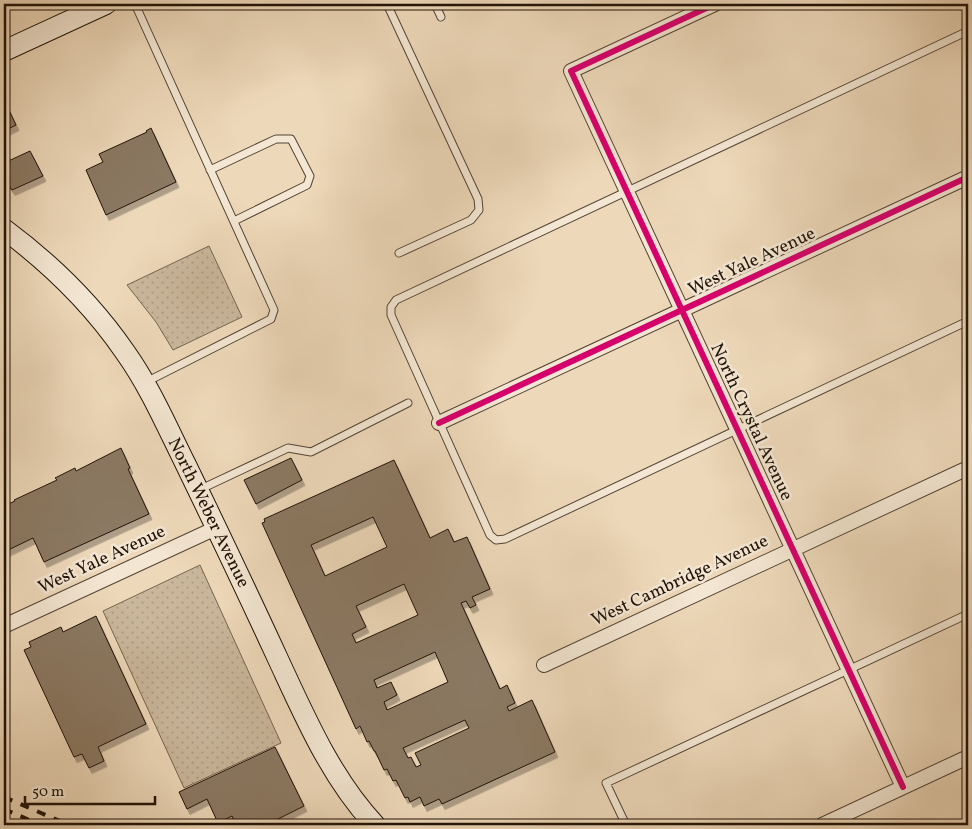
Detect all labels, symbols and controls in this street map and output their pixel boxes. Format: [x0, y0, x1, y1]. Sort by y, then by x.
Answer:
street label: West Yale Avenue [684, 222, 820, 302]
street label: North Crystal Avenue [704, 339, 798, 505]
street label: North Weber Avenue [161, 434, 255, 592]
street label: West Yale Avenue [34, 520, 170, 600]
street label: West Cambridge Avenue [587, 529, 773, 633]
scale bar [25, 774, 155, 806]
text: 50 m [32, 782, 64, 803]

